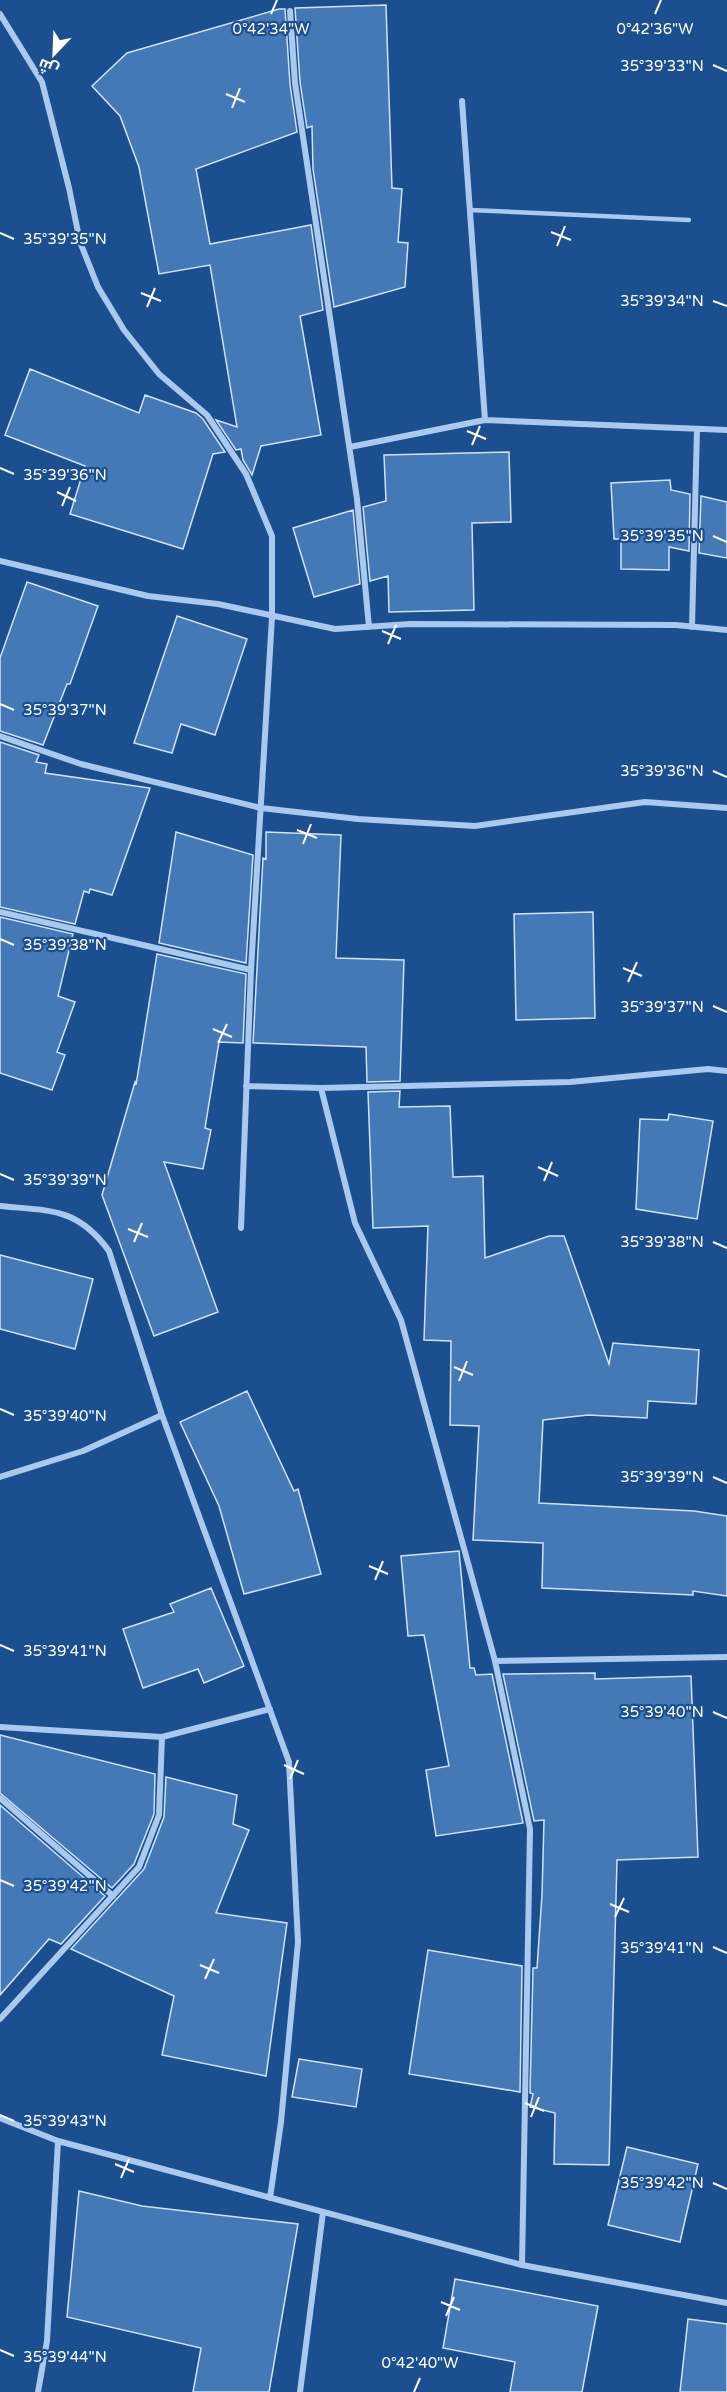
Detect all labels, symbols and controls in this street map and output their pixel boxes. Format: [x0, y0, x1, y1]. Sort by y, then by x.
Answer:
text: 0°42'34"W [233, 20, 309, 38]
text: 0°42'36"W [617, 20, 693, 38]
north arrow [24, 24, 84, 84]
text: ش [35, 54, 62, 80]
text: 35°39'33"N [620, 57, 704, 75]
text: 35°39'35"N [23, 230, 107, 248]
text: 35°39'34"N [620, 292, 704, 310]
text: 35°39'36"N [23, 466, 107, 484]
text: 35°39'35"N [620, 527, 704, 545]
text: 35°39'37"N [23, 701, 107, 719]
text: 35°39'36"N [620, 762, 704, 780]
text: 35°39'38"N [23, 936, 107, 954]
text: 35°39'37"N [620, 998, 704, 1016]
text: 35°39'39"N [23, 1171, 107, 1189]
text: 35°39'38"N [620, 1233, 704, 1251]
text: 35°39'40"N [23, 1407, 107, 1425]
text: 35°39'39"N [620, 1468, 704, 1486]
text: 35°39'41"N [23, 1642, 107, 1660]
text: 35°39'40"N [620, 1703, 704, 1721]
text: 35°39'42"N [23, 1877, 107, 1895]
text: 35°39'41"N [620, 1939, 704, 1957]
text: 35°39'43"N [23, 2112, 107, 2130]
text: 35°39'42"N [620, 2174, 704, 2192]
text: 35°39'44"N [23, 2348, 107, 2366]
text: 0°42'40"W [382, 2354, 458, 2372]

